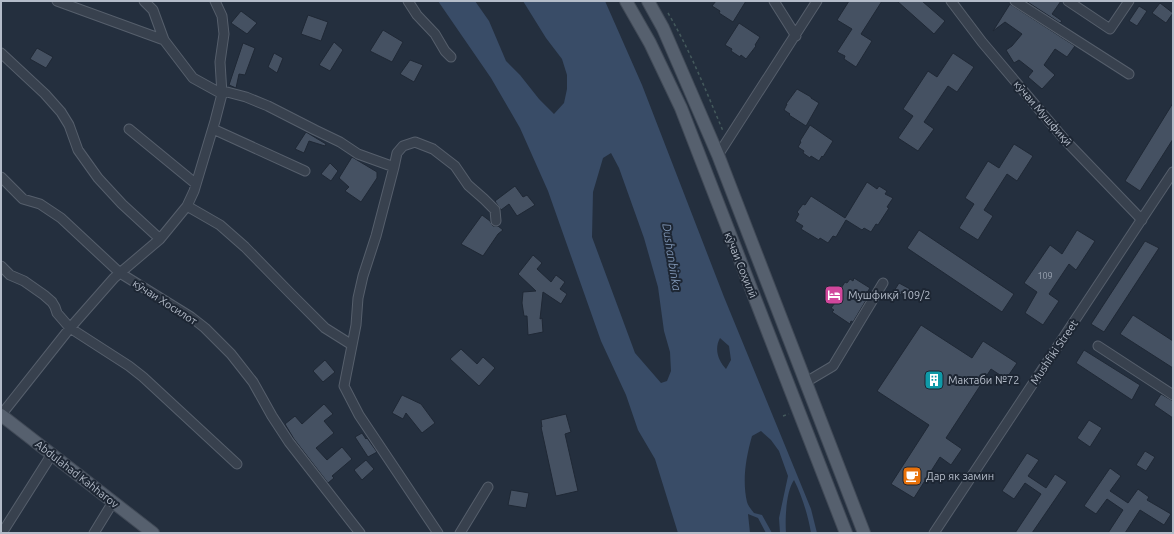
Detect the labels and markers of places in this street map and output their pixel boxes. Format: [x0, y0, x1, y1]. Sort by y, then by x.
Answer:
hotel icon: Мушфиқӣ 109/2 [823, 284, 845, 306]
place label: Мушфиқӣ 109/2 [848, 289, 930, 301]
building icon: Мактаби №72 [923, 369, 945, 391]
place label: Мактаби №72 [948, 374, 1019, 386]
cafe icon: Дар як замин [901, 465, 923, 487]
place label: Дар як замин [926, 470, 994, 482]

